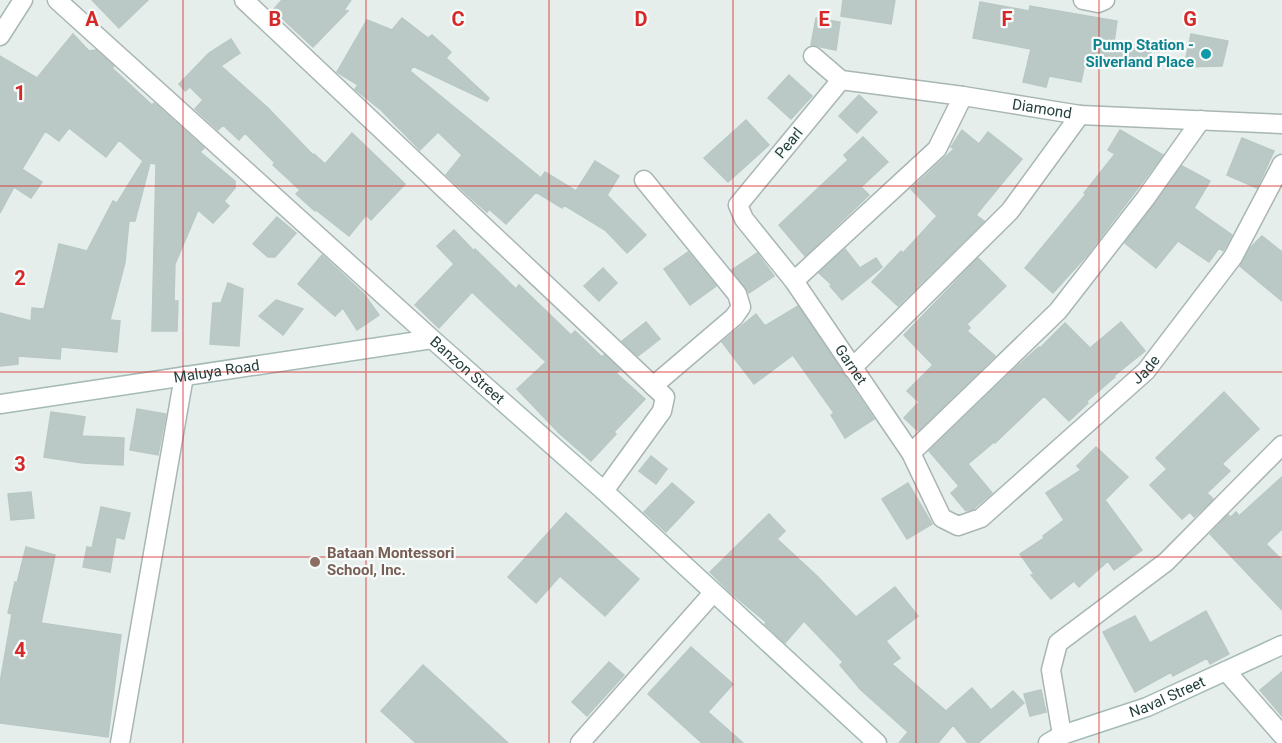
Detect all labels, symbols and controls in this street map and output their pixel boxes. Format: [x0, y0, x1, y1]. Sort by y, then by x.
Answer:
text: A [85, 7, 99, 31]
text: B [269, 7, 281, 31]
text: C [451, 7, 465, 31]
text: D [635, 7, 648, 31]
text: E [818, 7, 830, 31]
text: F [1002, 7, 1013, 31]
text: G [1183, 7, 1197, 31]
place label: Pump Station - Silverland Place [1086, 36, 1194, 71]
marker: Pump Station - Silverland Place [1199, 47, 1213, 61]
text: 1 [14, 81, 26, 105]
street label: Diamond [1011, 95, 1073, 123]
street label: Pearl [771, 124, 807, 162]
text: 2 [14, 266, 26, 290]
street label: Banzon Street [426, 333, 508, 408]
street label: Garnet [831, 341, 871, 388]
street label: Jade [1128, 352, 1164, 388]
street label: Maluya Road [172, 356, 261, 387]
text: 3 [14, 452, 26, 476]
place label: Bataan Montessori School, Inc. [327, 544, 454, 579]
marker: Bataan Montessori School, Inc. [308, 555, 322, 569]
text: 4 [14, 638, 26, 662]
street label: Naval Street [1127, 673, 1208, 721]

